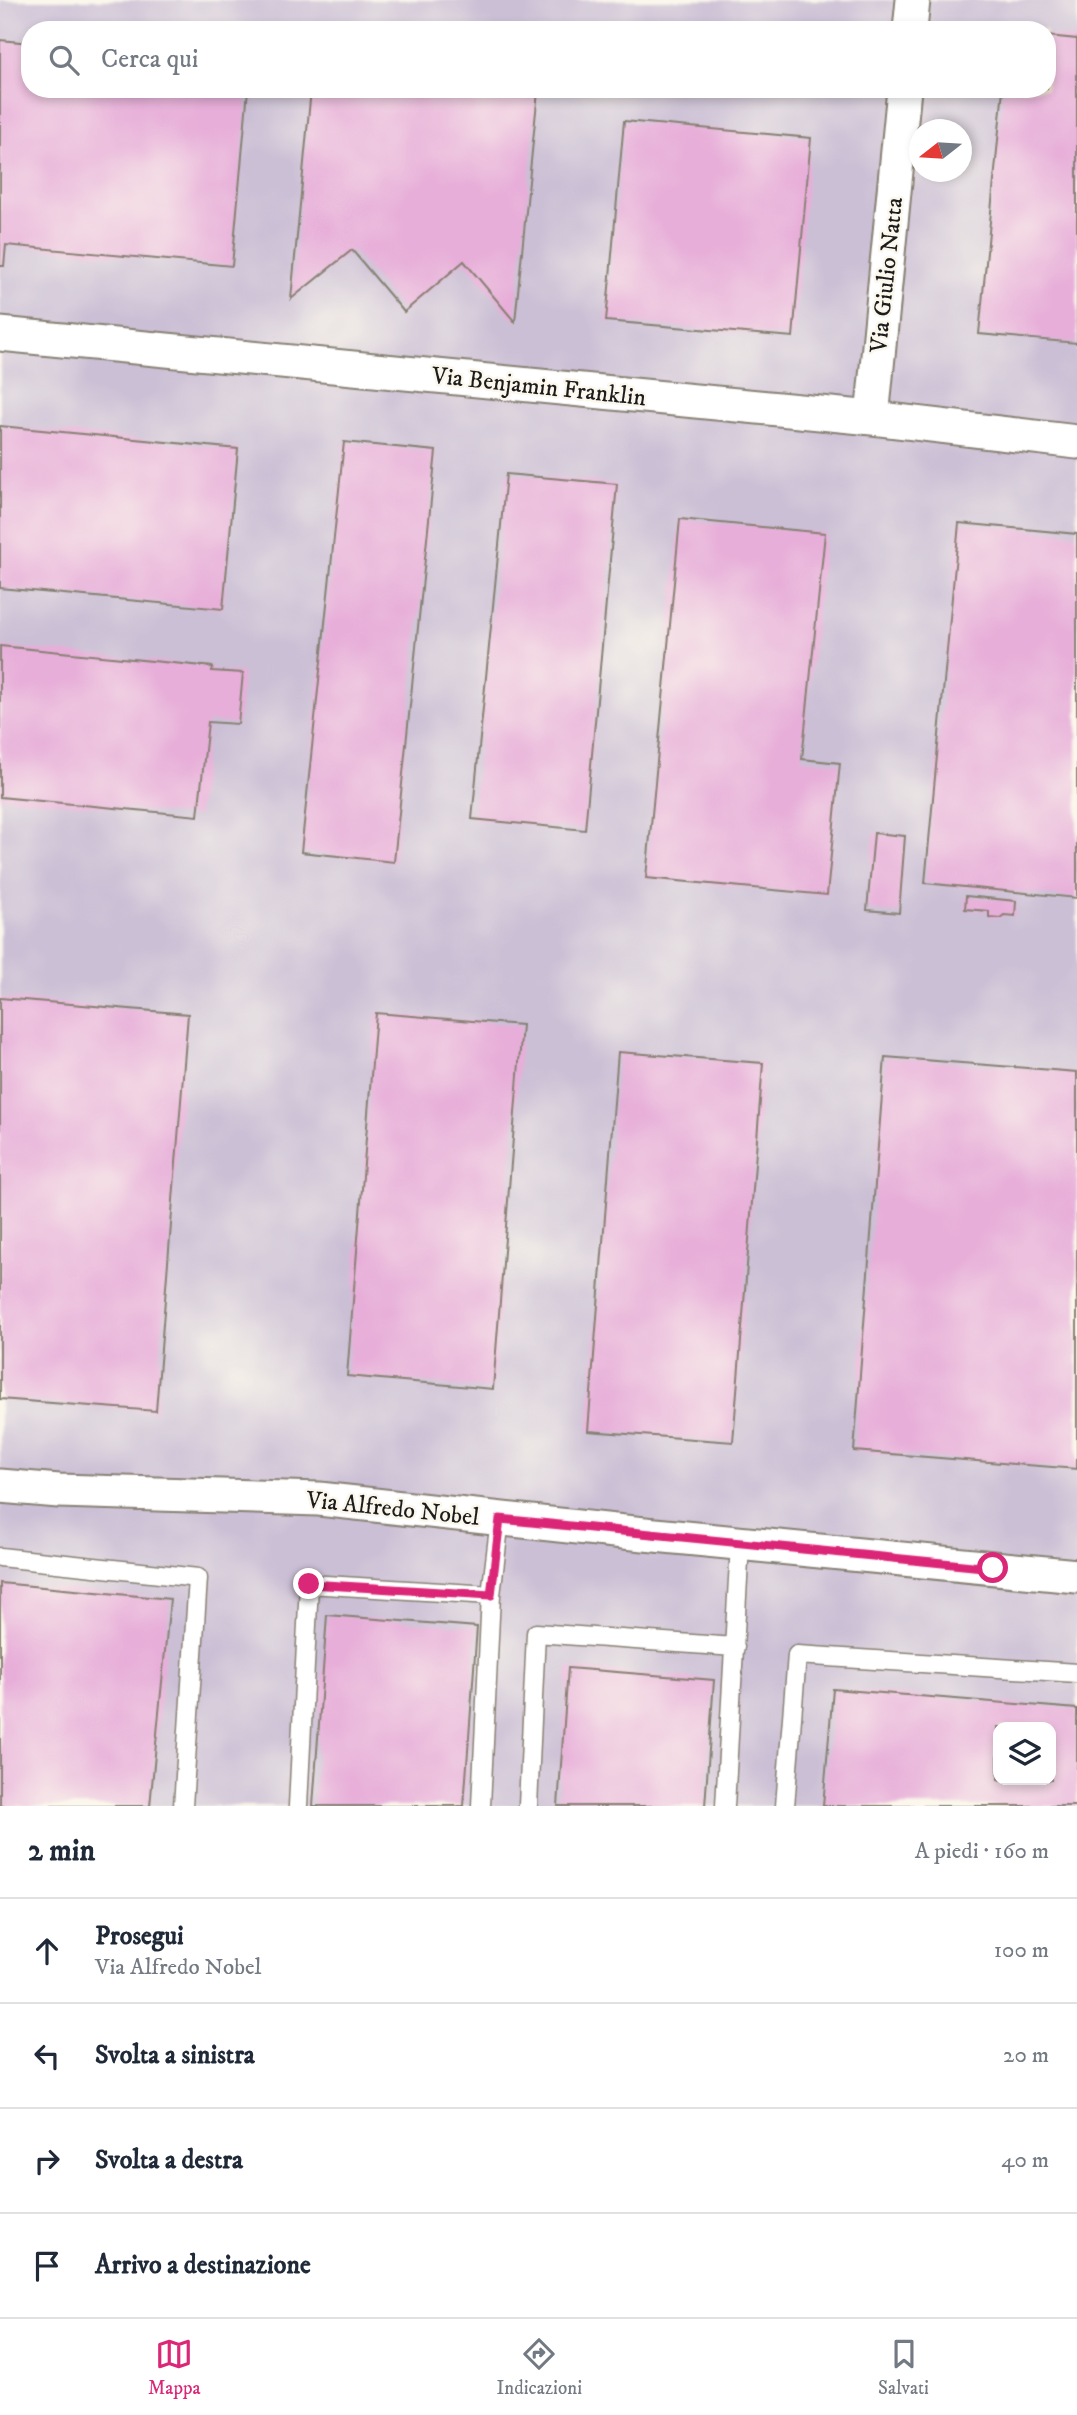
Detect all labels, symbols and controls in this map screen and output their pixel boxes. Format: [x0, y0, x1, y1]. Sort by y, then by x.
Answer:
search box [21, 21, 1056, 98]
icon: search [45, 41, 83, 79]
text: Cerca qui [101, 43, 199, 76]
north arrow [909, 119, 972, 182]
street label: Via Giulio Natta [864, 195, 910, 355]
street label: Via Benjamin Franklin [429, 361, 648, 413]
street label: Via Alfredo Nobel [304, 1485, 482, 1533]
route start [977, 1552, 1008, 1583]
route end [293, 1568, 324, 1599]
map controls [993, 1722, 1056, 1785]
button: layers [993, 1722, 1056, 1785]
text: 2 min [28, 1833, 95, 1870]
text: A piedi · 160 m [915, 1837, 1049, 1866]
text: Prosegui [95, 1920, 184, 1953]
icon: ahead [28, 1932, 66, 1970]
text: 100 m [994, 1936, 1049, 1965]
text: Via Alfredo Nobel [95, 1953, 261, 1982]
icon: left [28, 2037, 66, 2075]
text: Svolta a sinistra [95, 2039, 255, 2072]
text: 20 m [1003, 2041, 1049, 2070]
icon: right [28, 2142, 66, 2180]
text: Svolta a destra [95, 2144, 243, 2177]
text: 40 m [1001, 2146, 1049, 2175]
icon: arrive [28, 2247, 66, 2285]
text: Arrivo a destinazione [95, 2249, 311, 2282]
tab: Mappa [148, 2335, 201, 2400]
tab: Indicazioni [497, 2335, 582, 2400]
tab: Salvati [878, 2335, 929, 2400]

